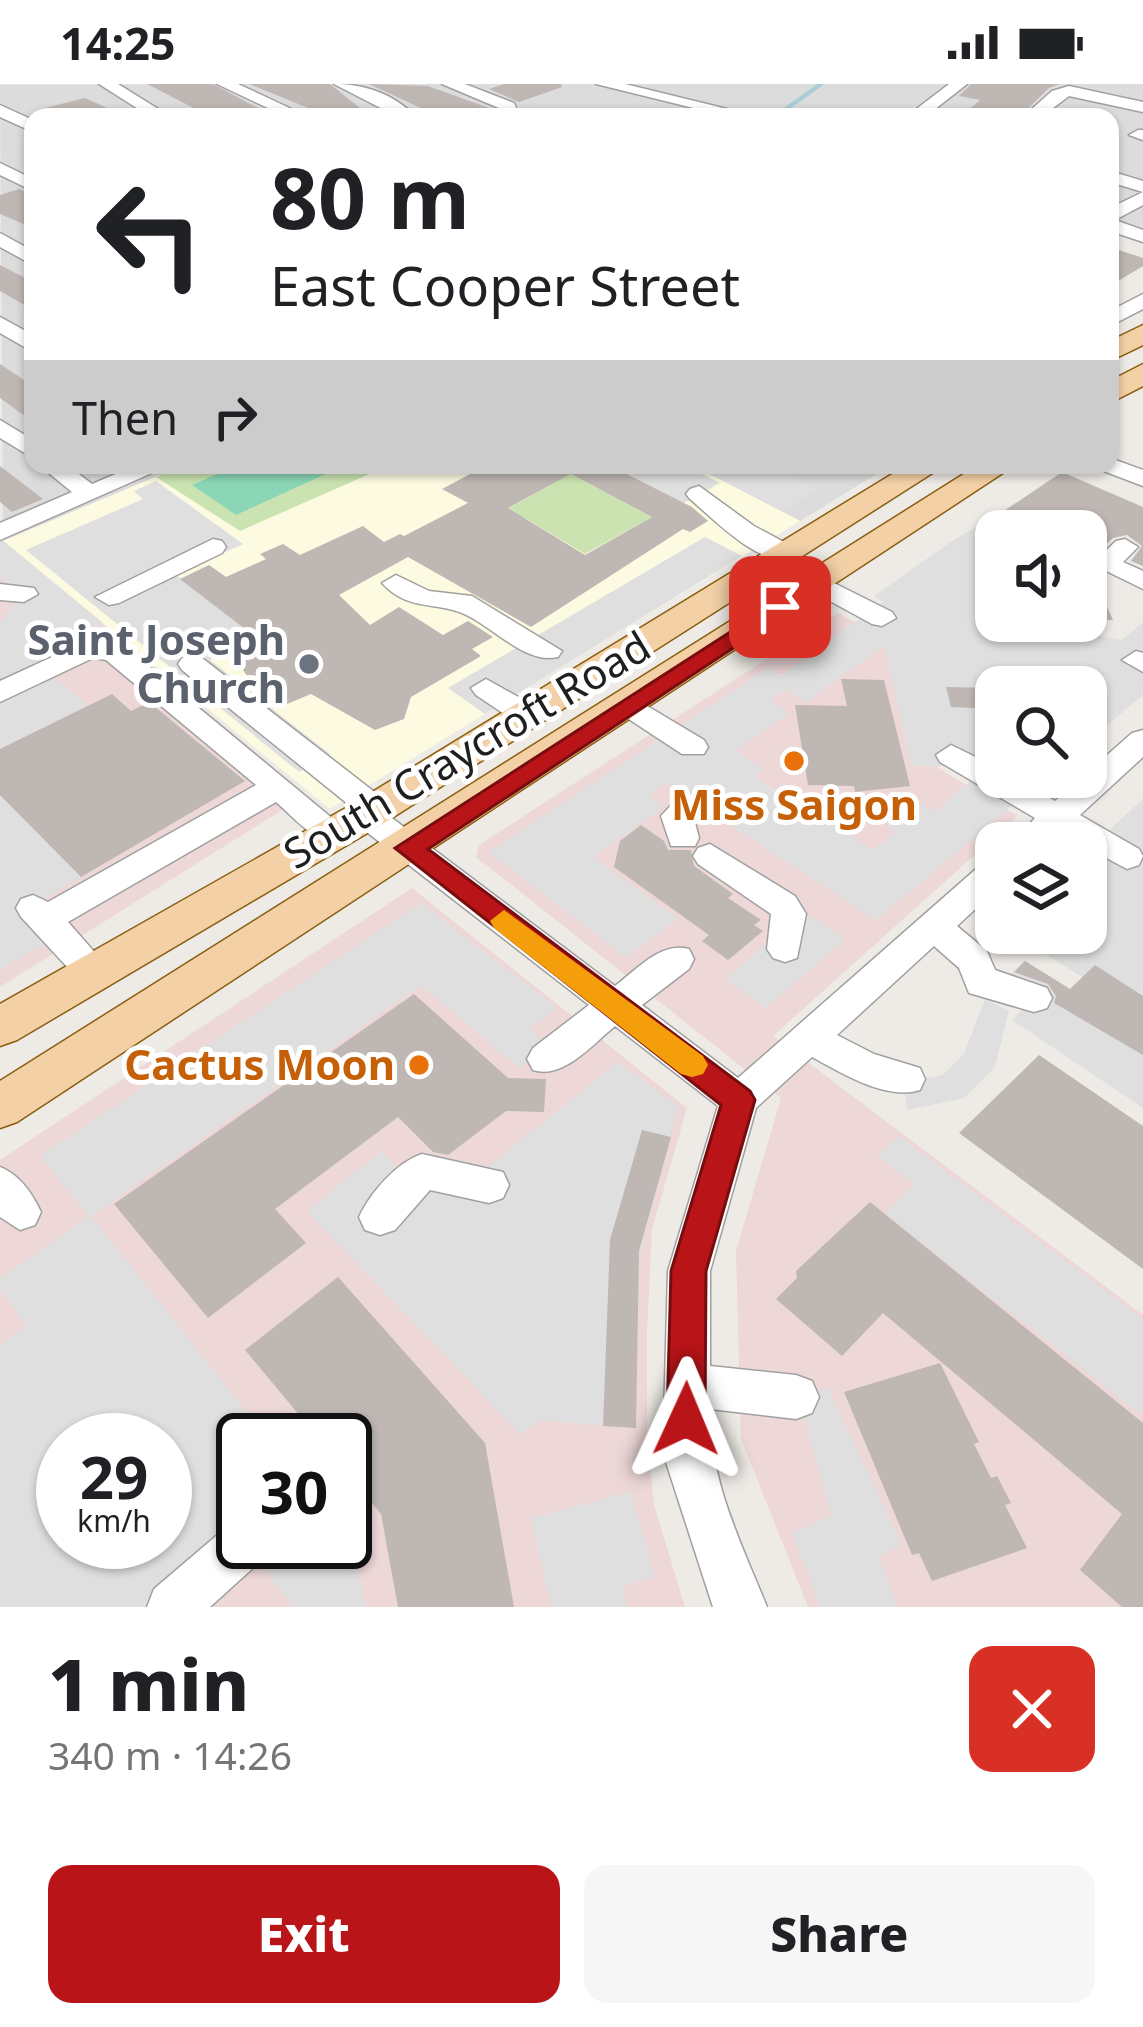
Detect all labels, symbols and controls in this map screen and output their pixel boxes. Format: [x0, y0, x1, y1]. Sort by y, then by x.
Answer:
text: 14:25 [60, 12, 176, 73]
text: 80 m [270, 139, 470, 254]
icon: left [72, 156, 228, 312]
text: East Cooper Street [270, 248, 740, 322]
icon: right [202, 384, 268, 450]
text: Then [72, 387, 178, 448]
map controls [975, 510, 1107, 954]
button: sound [975, 510, 1107, 642]
pin [729, 556, 831, 658]
icon: arrive [747, 574, 813, 640]
place label: Saint Joseph Church [28, 610, 285, 715]
street label: South Craycroft Road [272, 617, 660, 881]
marker: Saint Joseph Church [296, 651, 322, 677]
button: search [975, 666, 1107, 798]
marker: Miss Saigon [781, 748, 807, 774]
place label: Miss Saigon [671, 775, 917, 832]
button: layers [975, 822, 1107, 954]
place label: Cactus Moon [124, 1035, 395, 1092]
marker: Cactus Moon [406, 1052, 432, 1078]
position arrow [623, 1356, 749, 1482]
speed limit sign: 30 [216, 1413, 372, 1569]
text: 29 [80, 1435, 148, 1517]
text: km/h [77, 1500, 151, 1541]
text: 1 min [48, 1634, 249, 1732]
button: close [969, 1646, 1095, 1772]
text: 340 m · 14:26 [48, 1728, 292, 1781]
button: Exit [48, 1865, 560, 2003]
button: Share [584, 1865, 1095, 2003]

